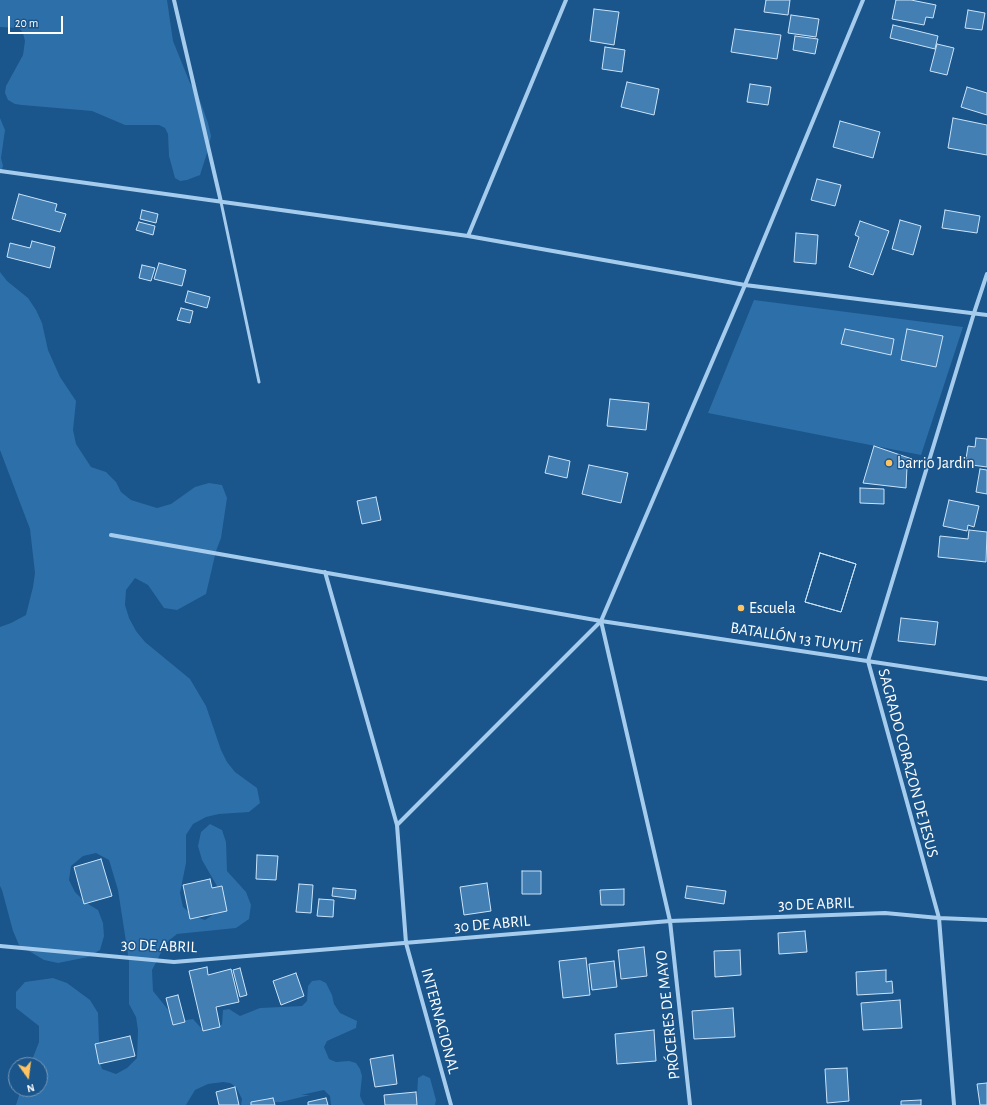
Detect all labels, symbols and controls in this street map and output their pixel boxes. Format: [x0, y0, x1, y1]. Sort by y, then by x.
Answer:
scale bar [10, 8, 65, 34]
text: 20 m [15, 17, 38, 29]
place label: barrio Jardin [897, 453, 975, 473]
marker: barrio Jardin [884, 458, 894, 468]
place label: Escuela [749, 598, 796, 618]
marker: Escuela [736, 603, 746, 613]
street label: BATALLÓN 13 TUYUTÍ [729, 618, 863, 658]
street label: SAGRADO CORAZON DE JESUS [874, 666, 942, 860]
street label: 30 DE ABRIL [778, 893, 854, 915]
street label: 30 DE ABRIL [453, 911, 531, 937]
street label: 30 DE ABRIL [121, 935, 197, 957]
street label: PRÓCERES DE MAYO [652, 949, 684, 1081]
street label: INTERNACIONAL [417, 966, 463, 1076]
north arrow [8, 1057, 48, 1097]
text: N [26, 1082, 36, 1094]

